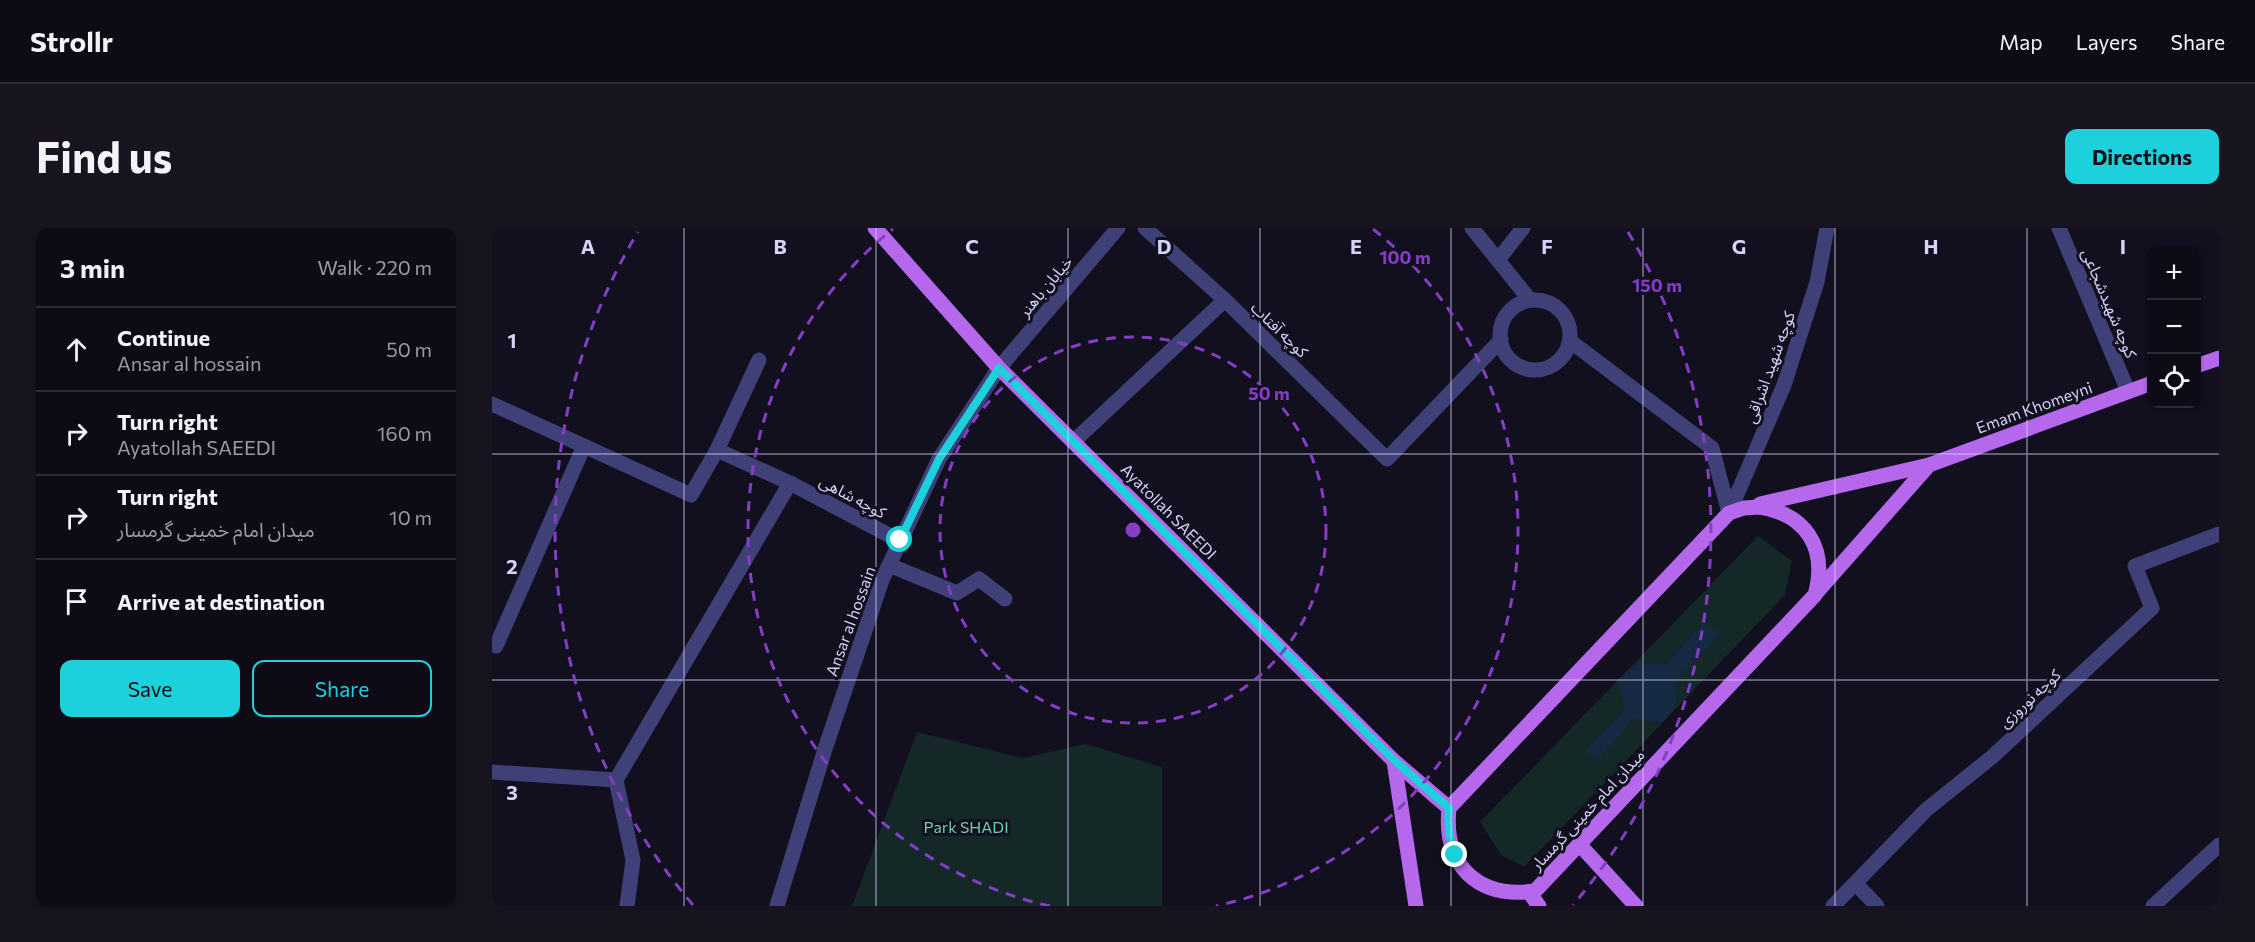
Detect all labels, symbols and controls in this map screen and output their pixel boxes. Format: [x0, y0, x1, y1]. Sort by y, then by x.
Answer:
text: Strollr [30, 24, 113, 58]
text: Map [1999, 29, 2043, 54]
text: Layers [2076, 29, 2138, 54]
text: Share [2171, 29, 2225, 54]
button: Directions [2065, 129, 2219, 184]
text: Find us [36, 130, 172, 182]
text: A [581, 234, 595, 258]
text: B [773, 234, 787, 258]
text: C [965, 234, 979, 258]
text: D [1157, 234, 1171, 258]
text: E [1350, 234, 1362, 258]
text: F [1541, 234, 1553, 258]
text: G [1732, 234, 1746, 258]
text: H [1924, 234, 1939, 258]
text: I [2120, 234, 2126, 258]
text: 100 m [1379, 246, 1431, 268]
street label: کوچه شهیدشجاعی [2077, 246, 2142, 362]
map controls [2147, 246, 2201, 408]
button: + [2147, 246, 2201, 300]
text: 3 min [60, 252, 125, 283]
street label: خیابان باهنر [1014, 252, 1077, 321]
text: Walk · 220 m [317, 255, 432, 279]
text: 150 m [1632, 274, 1682, 296]
street label: کوچه آفتاب [1246, 297, 1313, 363]
button: − [2147, 300, 2201, 354]
street label: کوچه شهید اشراقی [1740, 308, 1800, 426]
text: Continue [117, 324, 210, 351]
text: 1 [507, 328, 517, 352]
icon: ahead [60, 333, 93, 366]
text: 50 m [386, 337, 432, 361]
text: Ansar al hossain [117, 351, 261, 375]
button: locate [2147, 354, 2201, 408]
street label: Emam Khomeyni [1973, 377, 2095, 437]
text: 50 m [1248, 382, 1290, 404]
text: Turn right [117, 408, 218, 435]
icon: right [60, 417, 93, 450]
text: 160 m [377, 421, 432, 445]
text: Ayatollah SAEEDI [117, 435, 276, 459]
street label: Ayatollah SAEEDI [1117, 459, 1221, 563]
street label: کوچه شاهی [816, 471, 890, 523]
text: Turn right [117, 483, 218, 510]
icon: right [60, 501, 93, 534]
text: 10 m [389, 505, 432, 529]
text: میدان امام خمینی گرمسار [117, 517, 315, 541]
centre of rings [1123, 520, 1143, 540]
route start [886, 526, 912, 552]
text: 2 [506, 554, 518, 578]
street label: Ansar al hossain [821, 563, 879, 679]
icon: arrive [60, 585, 93, 618]
text: Arrive at destination [117, 588, 325, 615]
button: Save [60, 660, 240, 717]
button: Share [252, 660, 432, 717]
street label: کوچه نوروزی [1994, 664, 2065, 733]
street label: میدان امام خمینی گرمسار [1525, 745, 1651, 877]
text: 3 [506, 780, 518, 804]
park label: Park SHADI [923, 817, 1009, 836]
route end [1441, 841, 1467, 867]

